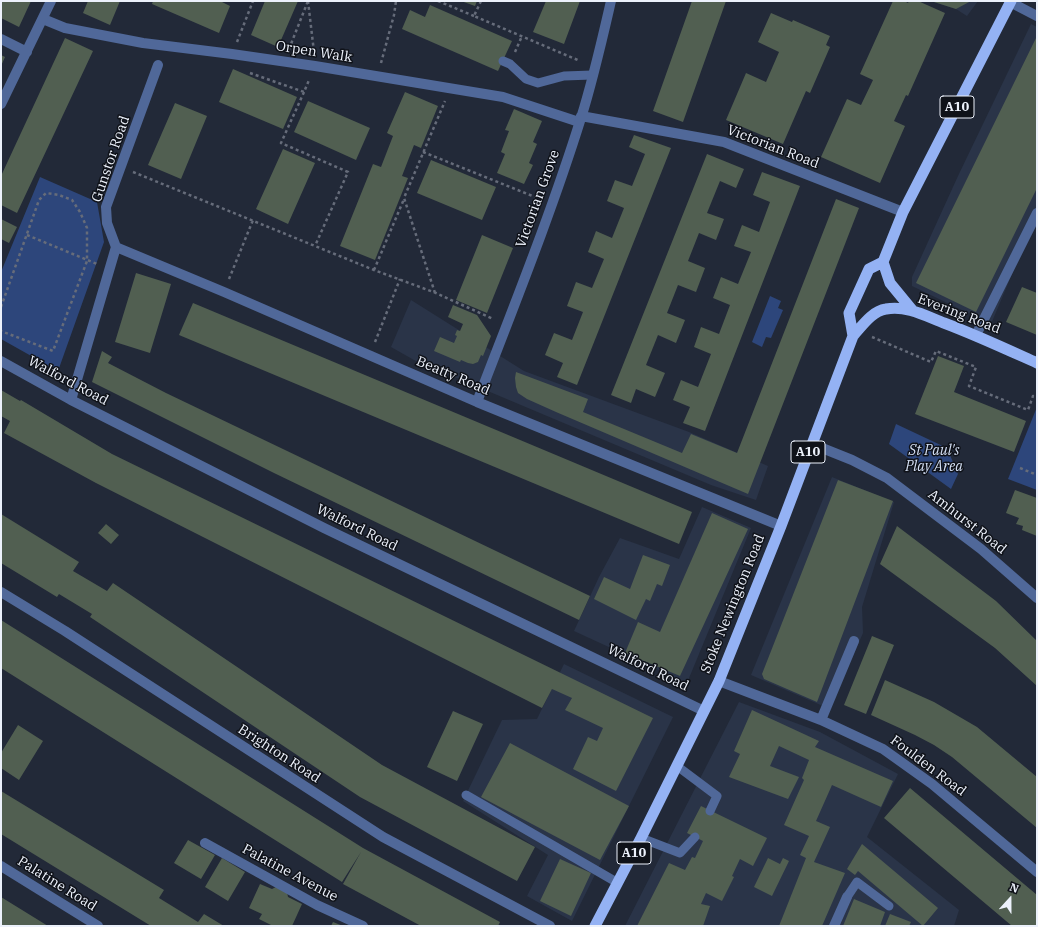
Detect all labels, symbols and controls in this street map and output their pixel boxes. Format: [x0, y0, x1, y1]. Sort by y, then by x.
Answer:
street label: Orpen Walk [274, 38, 354, 66]
road number: A10 [940, 96, 974, 118]
street label: Gunstor Road [88, 114, 134, 204]
street label: Victorian Road [725, 122, 821, 172]
street label: Victorian Grove [513, 148, 563, 250]
street label: Evering Road [915, 290, 1003, 338]
street label: Walford Road [25, 353, 111, 409]
street label: Beatty Road [414, 353, 492, 399]
road number: A10 [791, 441, 825, 463]
park label: St Paul's Play Area [905, 443, 963, 476]
street label: Amhurst Road [924, 486, 1010, 558]
street label: Walford Road [314, 501, 400, 555]
street label: Stoke Newington Road [697, 532, 769, 676]
street label: Walford Road [605, 641, 691, 695]
street label: Brighton Road [235, 721, 323, 787]
street label: Foulden Road [887, 732, 969, 800]
street label: Palatine Avenue [239, 841, 341, 905]
road number: A10 [617, 842, 651, 864]
street label: Palatine Road [14, 853, 100, 915]
north arrow [990, 879, 1030, 919]
text: N [1008, 880, 1021, 896]

